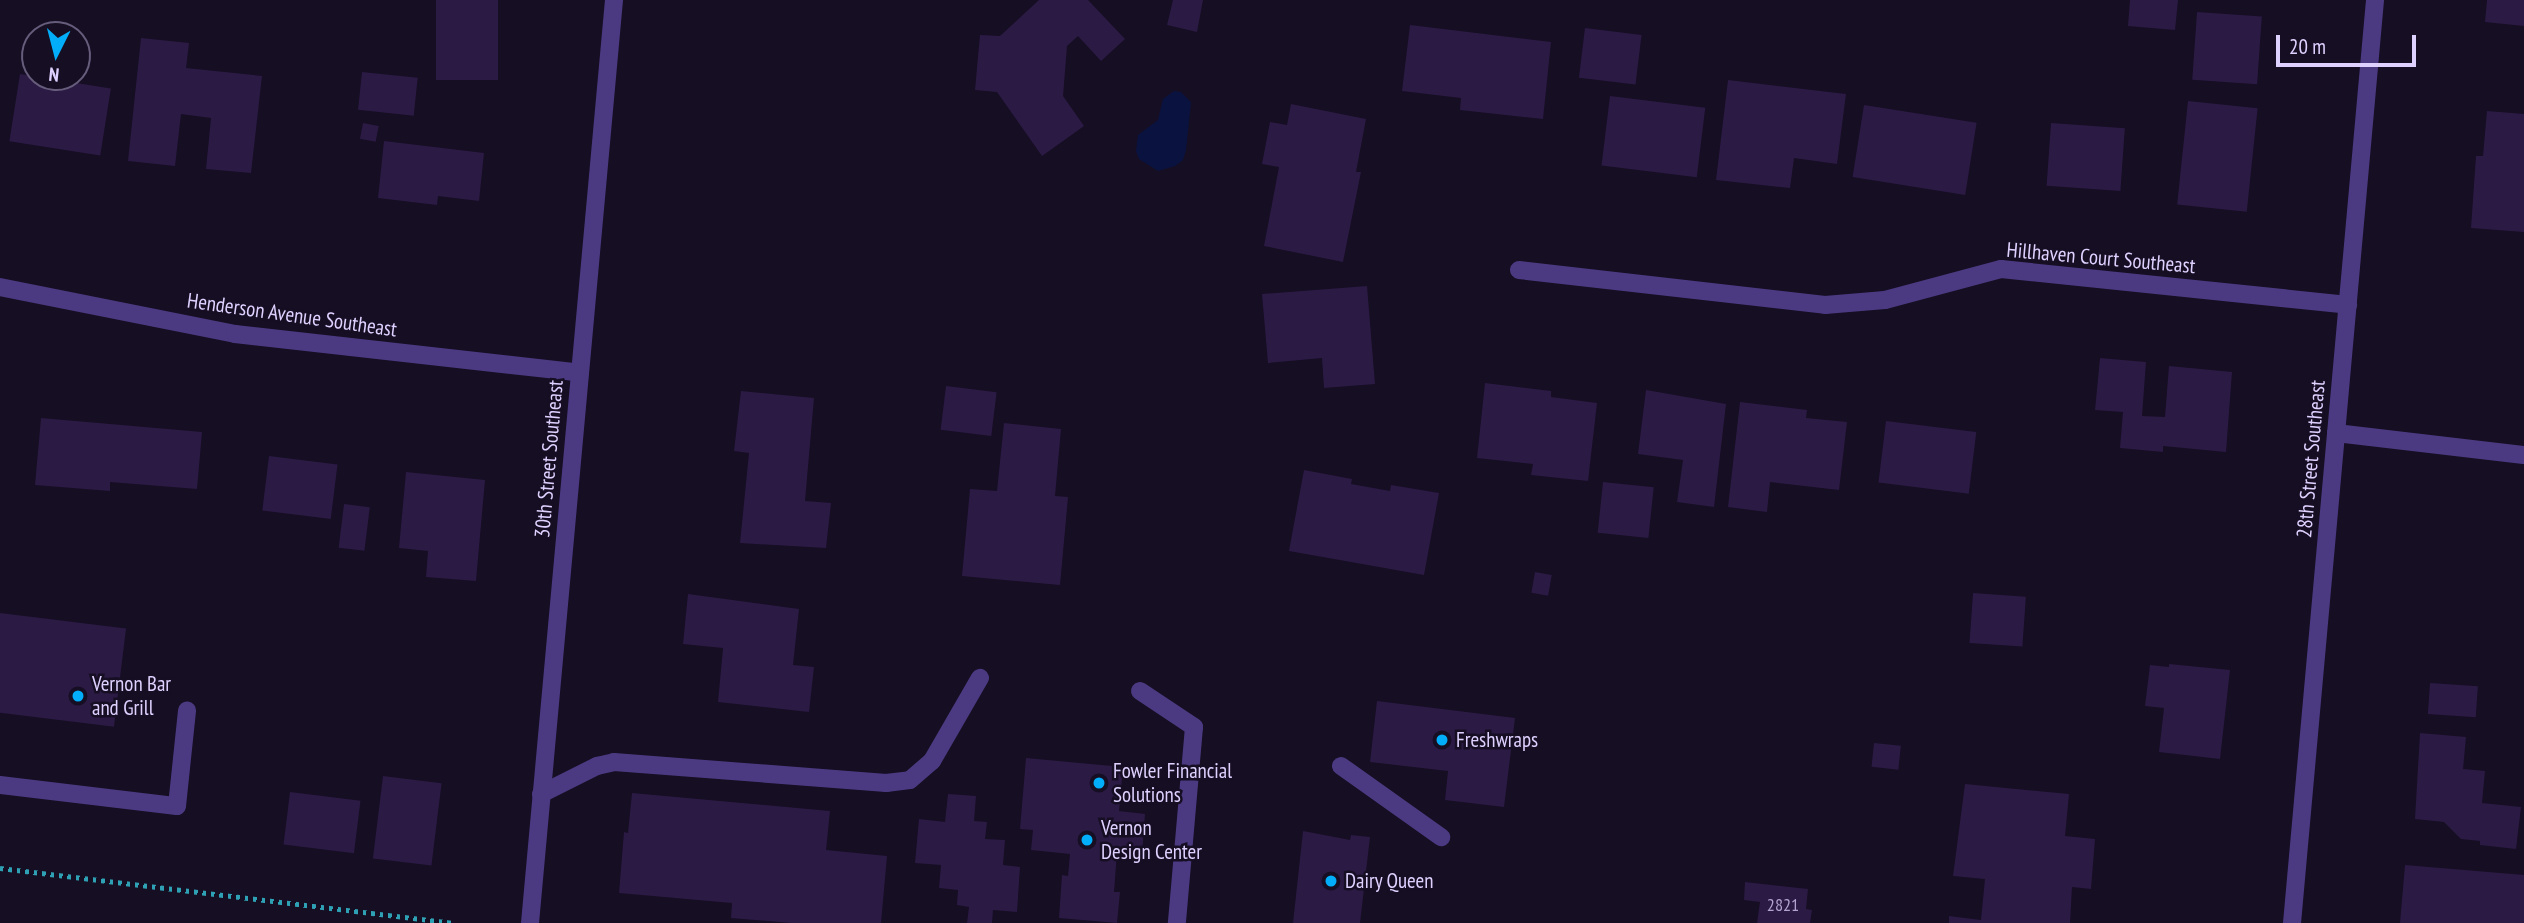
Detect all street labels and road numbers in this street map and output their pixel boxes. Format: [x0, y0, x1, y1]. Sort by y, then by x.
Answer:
street label: Hillhaven Court Southeast [2005, 237, 2197, 279]
street label: Henderson Avenue Southeast [185, 288, 399, 342]
street label: 30th Street Southeast [530, 379, 568, 539]
street label: 28th Street Southeast [2292, 379, 2330, 539]

